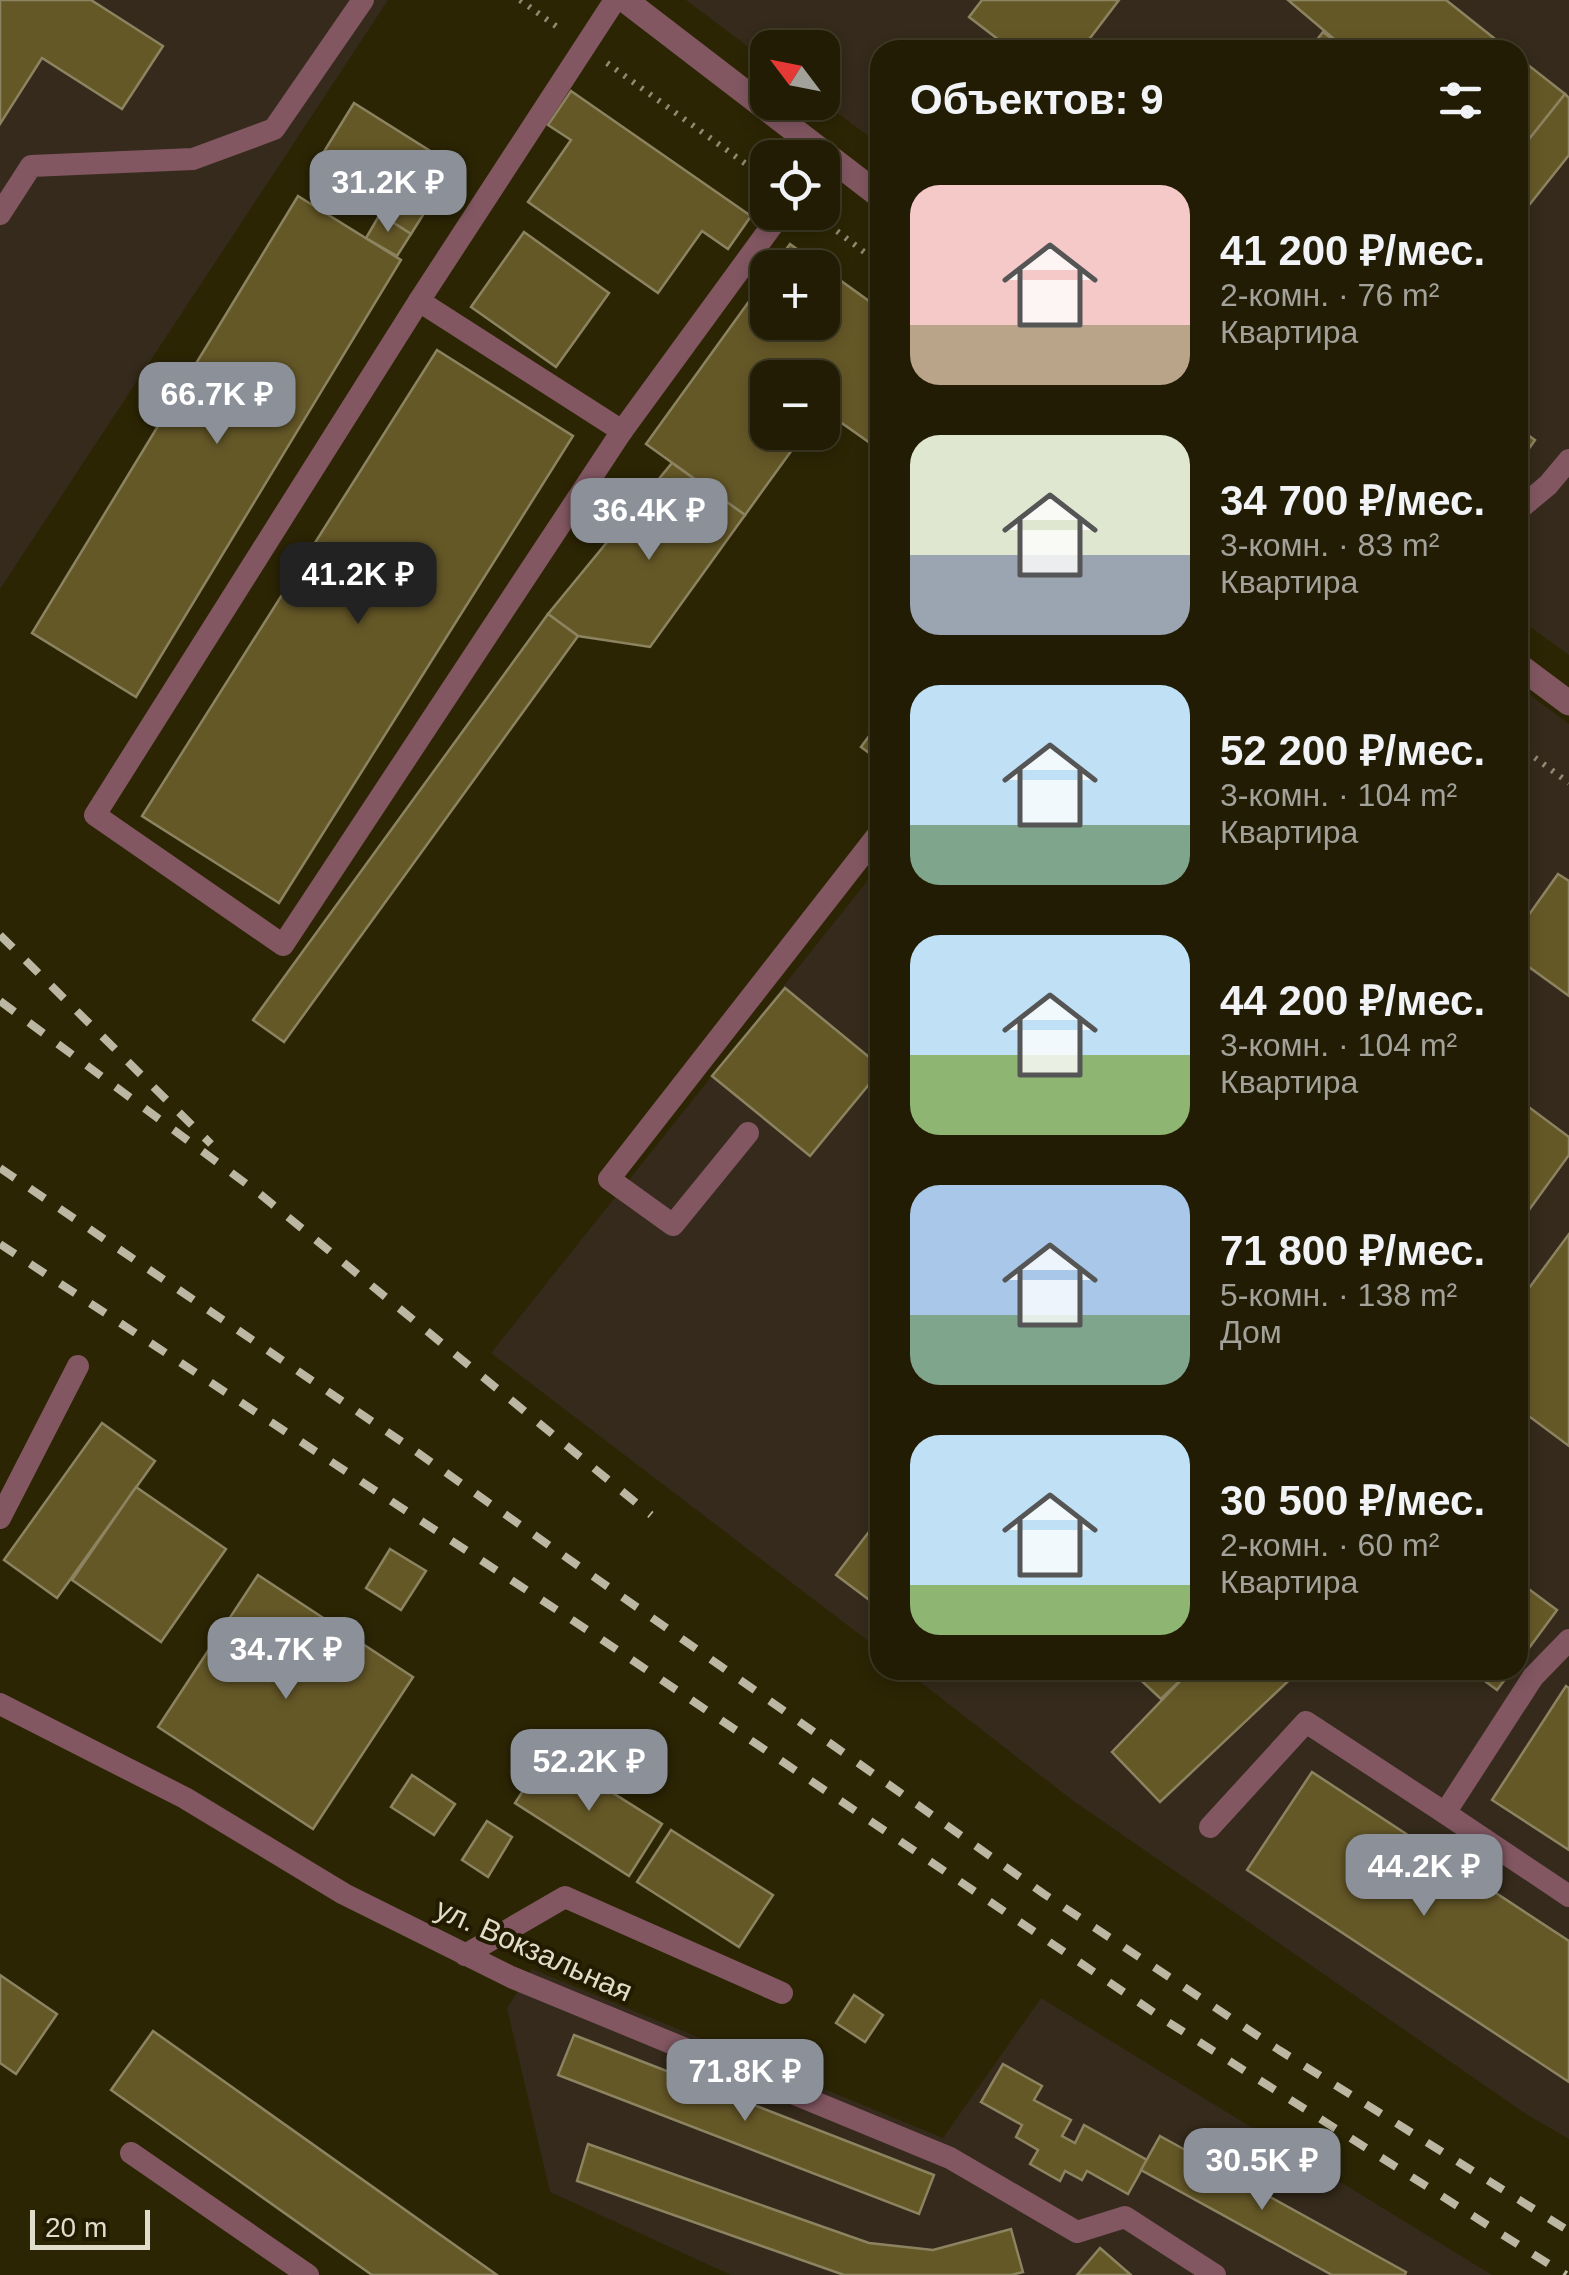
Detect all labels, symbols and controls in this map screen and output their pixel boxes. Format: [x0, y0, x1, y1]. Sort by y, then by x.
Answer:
north arrow [750, 30, 840, 120]
map controls [750, 30, 840, 450]
icon: filters [1433, 73, 1488, 128]
text: Объектов: 9 [910, 76, 1164, 123]
button: locate [750, 140, 840, 230]
pin: 31.2K ₽ [296, 150, 480, 235]
text: 31.2K ₽ [332, 164, 444, 200]
icon: home [990, 225, 1110, 345]
text: 41 200 ₽/мес. [1220, 227, 1485, 274]
button: + [750, 250, 840, 340]
text: 2-комн. · 76 m² [1220, 277, 1439, 313]
text: Квартира [1220, 314, 1358, 350]
button: − [750, 360, 840, 450]
pin: 66.7K ₽ [125, 362, 309, 447]
text: 66.7K ₽ [161, 376, 273, 412]
icon: home [990, 475, 1110, 595]
text: 34 700 ₽/мес. [1220, 477, 1485, 524]
pin: 36.4K ₽ [557, 478, 741, 563]
text: 36.4K ₽ [593, 492, 705, 528]
text: 3-комн. · 83 m² [1220, 527, 1439, 563]
pin: 41.2K ₽ [266, 542, 450, 627]
text: 41.2K ₽ [302, 556, 414, 592]
text: Квартира [1220, 564, 1358, 600]
icon: home [990, 725, 1110, 845]
text: 52 200 ₽/мес. [1220, 727, 1485, 774]
text: 3-комн. · 104 m² [1220, 777, 1457, 813]
text: Квартира [1220, 814, 1358, 850]
icon: home [990, 975, 1110, 1095]
text: 44 200 ₽/мес. [1220, 977, 1485, 1024]
text: 3-комн. · 104 m² [1220, 1027, 1457, 1063]
text: Квартира [1220, 1064, 1358, 1100]
icon: home [990, 1225, 1110, 1345]
text: 71 800 ₽/мес. [1220, 1227, 1485, 1274]
text: 5-комн. · 138 m² [1220, 1277, 1457, 1313]
text: Дом [1220, 1314, 1282, 1350]
icon: home [990, 1475, 1110, 1595]
text: 30 500 ₽/мес. [1220, 1477, 1485, 1524]
text: 2-комн. · 60 m² [1220, 1527, 1439, 1563]
text: Квартира [1220, 1564, 1358, 1600]
pin: 34.7K ₽ [194, 1617, 378, 1702]
text: 34.7K ₽ [230, 1631, 342, 1667]
pin: 52.2K ₽ [497, 1729, 681, 1814]
text: 52.2K ₽ [533, 1743, 645, 1779]
pin: 44.2K ₽ [1332, 1834, 1516, 1919]
text: 44.2K ₽ [1368, 1848, 1480, 1884]
street label: ул. Вокзальная [431, 1891, 638, 2008]
pin: 71.8K ₽ [653, 2039, 837, 2124]
text: 71.8K ₽ [689, 2053, 801, 2089]
pin: 30.5K ₽ [1170, 2128, 1354, 2213]
text: 30.5K ₽ [1206, 2142, 1318, 2178]
scale bar [30, 2205, 150, 2250]
text: 20 m [45, 2212, 107, 2243]

